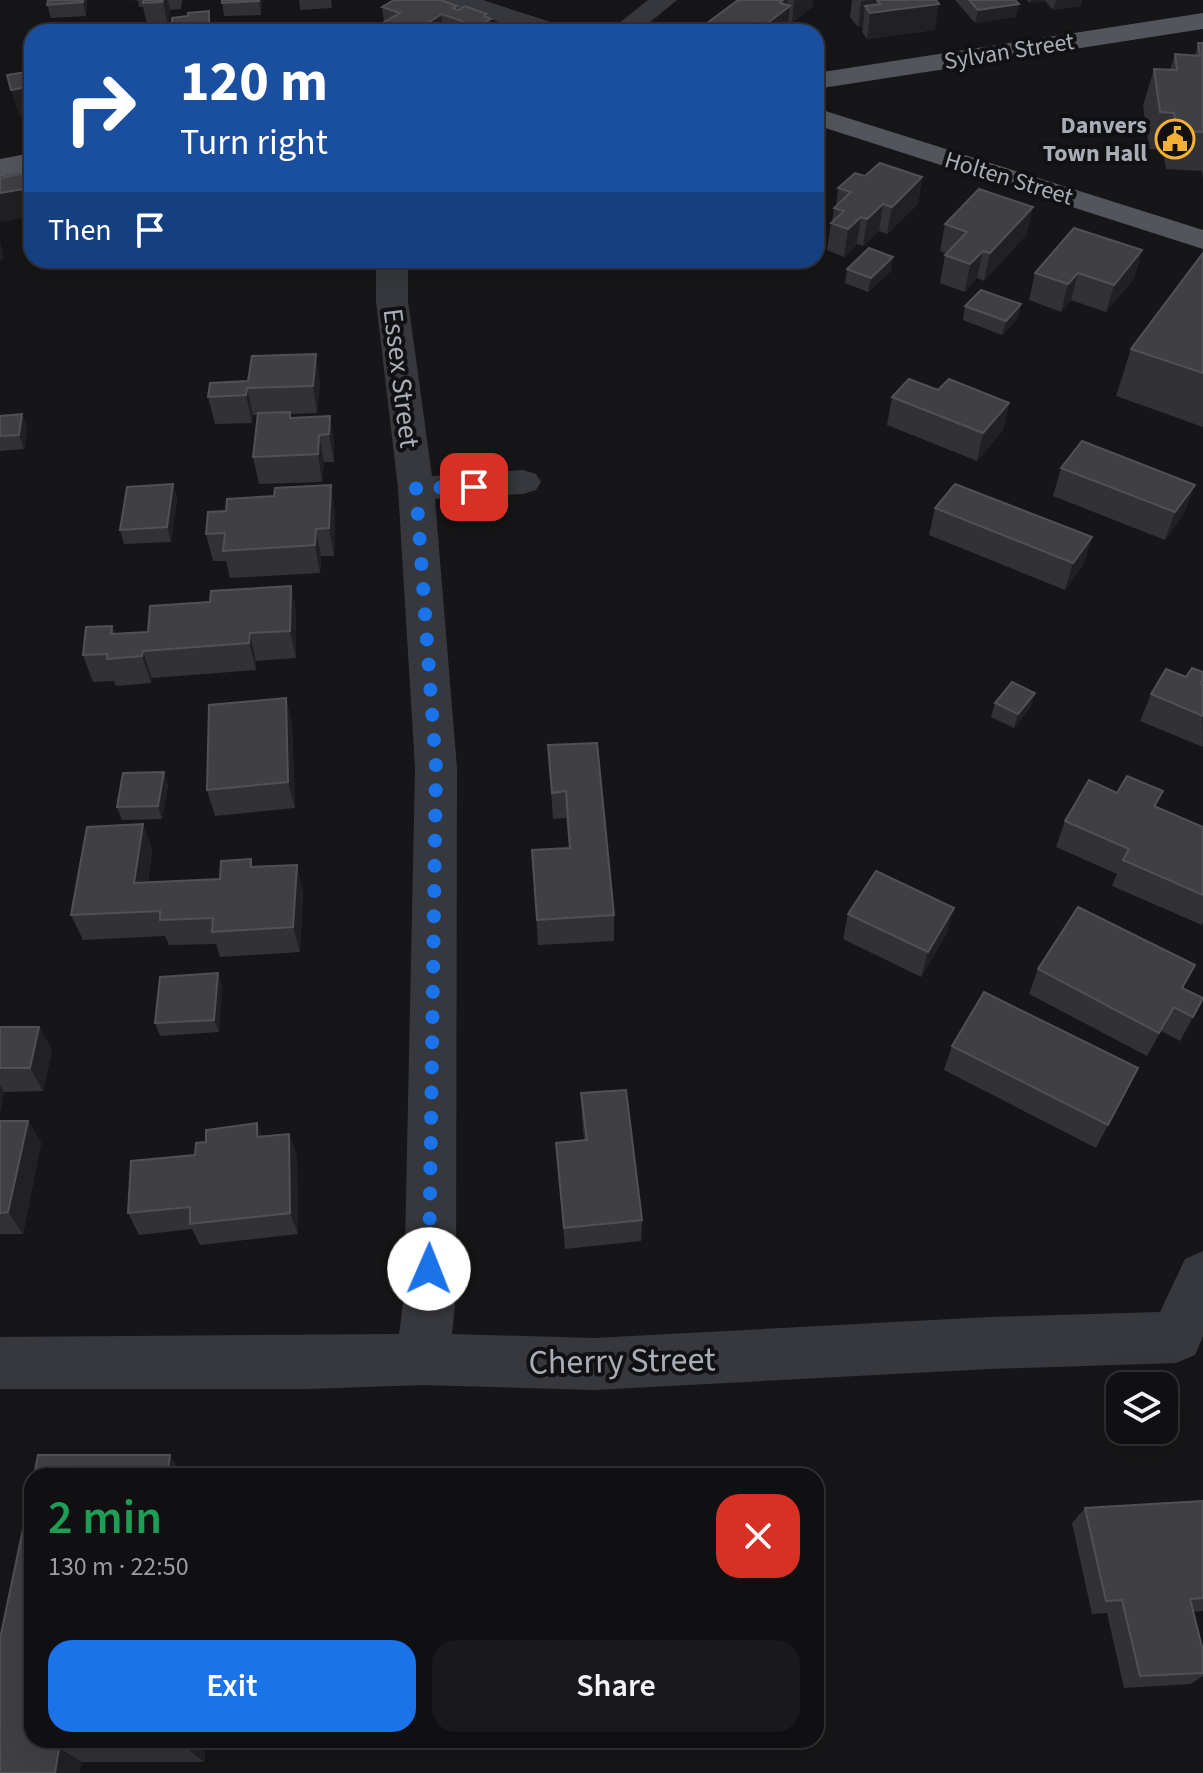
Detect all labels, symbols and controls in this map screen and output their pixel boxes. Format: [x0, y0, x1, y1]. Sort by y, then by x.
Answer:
street label: Sylvan Street [942, 24, 1077, 79]
text: 120 m [180, 43, 328, 122]
icon: right [48, 56, 152, 160]
place label: Danvers Town Hall [1043, 108, 1147, 171]
text: Turn right [180, 117, 328, 168]
public building icon: Danvers Town Hall [1154, 118, 1196, 160]
street label: Holten Street [940, 142, 1077, 215]
icon: arrive [128, 208, 172, 252]
text: Then [48, 209, 112, 252]
street label: Essex Street [373, 306, 429, 451]
pin [440, 453, 508, 521]
icon: arrive [452, 465, 496, 509]
position arrow [387, 1227, 471, 1311]
street label: Cherry Street [528, 1335, 716, 1388]
map controls [1106, 1372, 1178, 1444]
button: layers [1106, 1372, 1178, 1444]
text: 2 min [48, 1484, 162, 1552]
button: close [716, 1494, 800, 1578]
text: 130 m · 22:50 [48, 1548, 189, 1585]
button: Exit [48, 1640, 416, 1732]
button: Share [432, 1640, 800, 1732]

